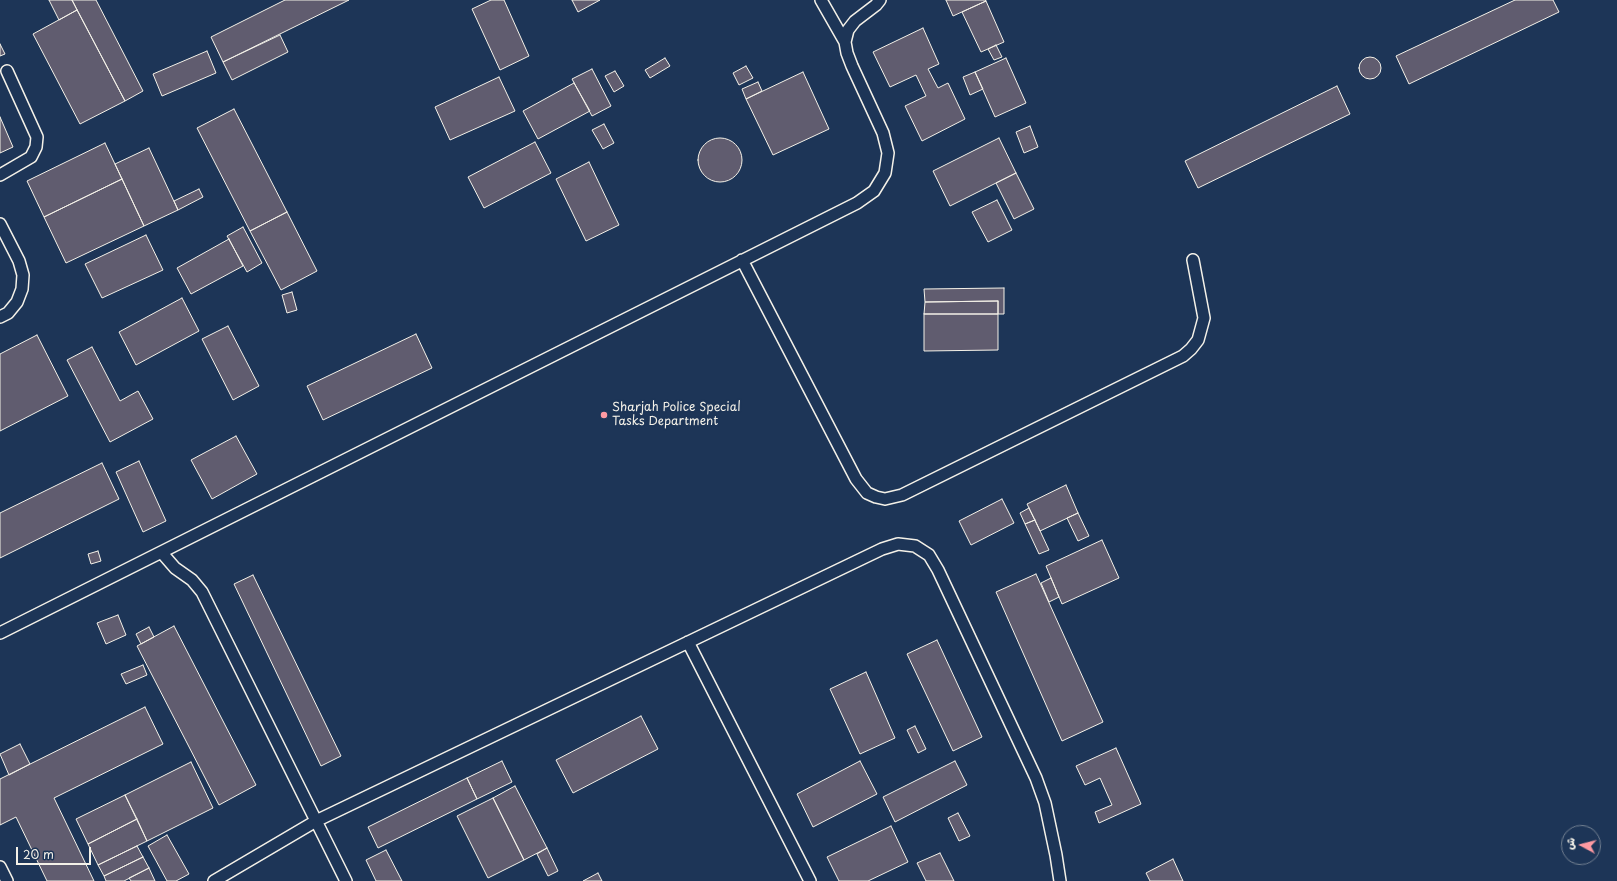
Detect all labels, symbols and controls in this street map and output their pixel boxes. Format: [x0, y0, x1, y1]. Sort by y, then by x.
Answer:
place label: Sharjah Police Special Tasks Department [612, 401, 741, 429]
marker: Sharjah Police Special Tasks Department [599, 410, 609, 420]
north arrow [1561, 825, 1601, 865]
text: ش [1560, 837, 1579, 851]
scale bar [18, 839, 93, 865]
text: 20 m [23, 845, 54, 863]

